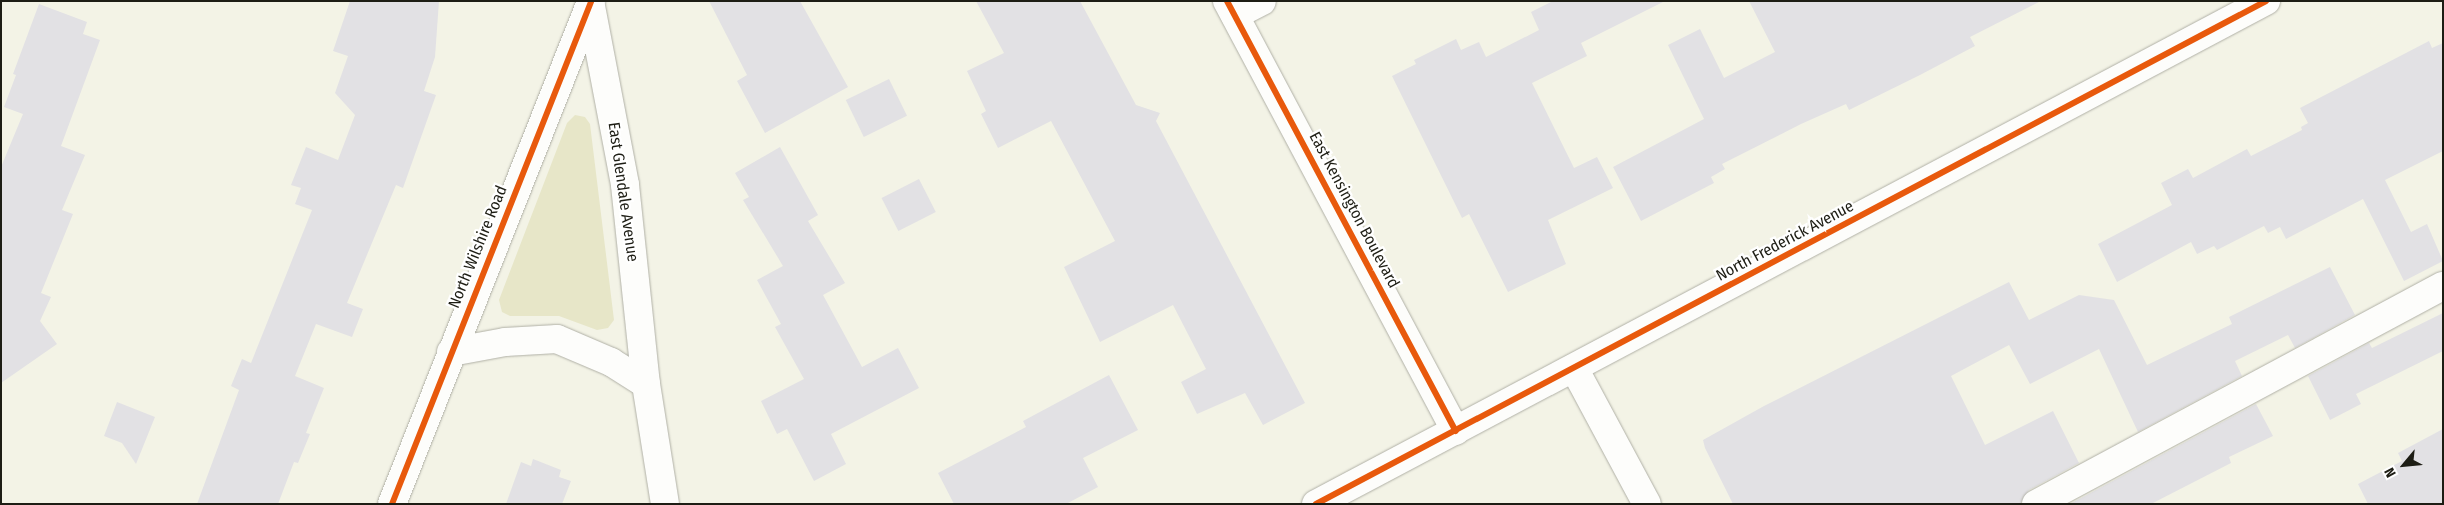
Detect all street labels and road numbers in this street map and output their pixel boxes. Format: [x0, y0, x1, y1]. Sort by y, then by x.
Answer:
street label: East Glendale Avenue [604, 121, 642, 263]
street label: East Kensington Boulevard [1305, 129, 1403, 291]
street label: North Wilshire Road [445, 183, 511, 311]
street label: North Frederick Avenue [1713, 197, 1857, 285]

